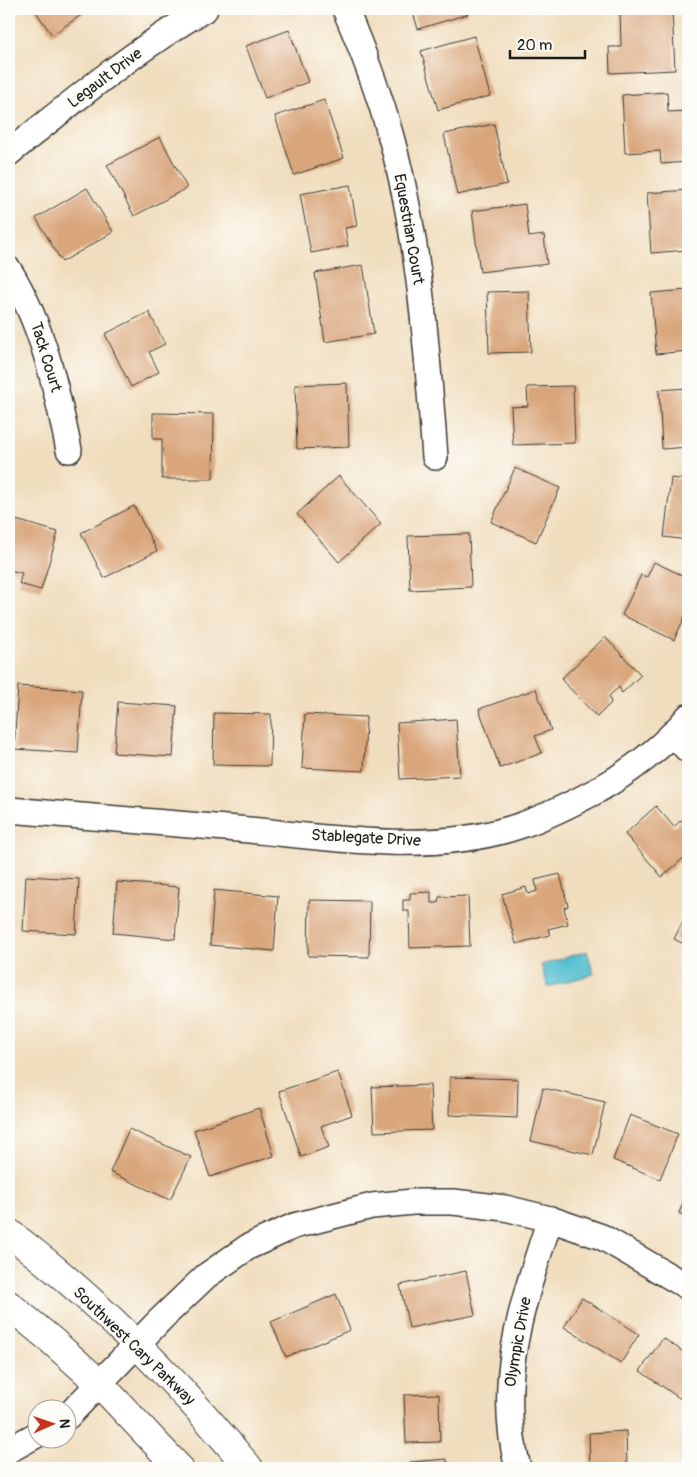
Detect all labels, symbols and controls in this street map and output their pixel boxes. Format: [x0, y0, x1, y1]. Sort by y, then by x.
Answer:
scale bar [510, 28, 584, 60]
text: 20 m [517, 36, 552, 55]
street label: Legault Drive [64, 43, 146, 112]
street label: Equestrian Court [389, 172, 429, 286]
street label: Tack Court [26, 319, 66, 395]
street label: Stablegate Drive [311, 825, 421, 851]
street label: Southwest Cary Parkway [69, 1283, 199, 1410]
street label: Olympic Drive [500, 1295, 536, 1389]
north arrow [28, 1400, 78, 1450]
text: N [56, 1419, 73, 1429]

